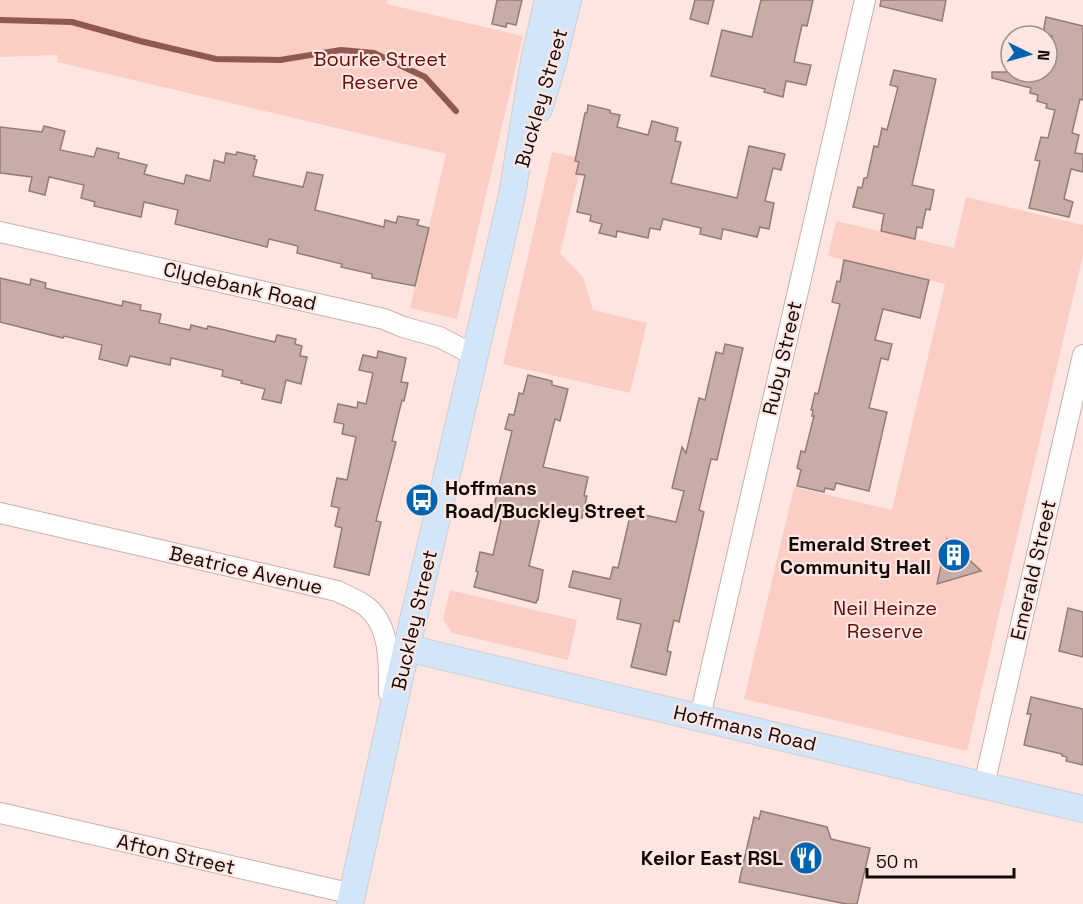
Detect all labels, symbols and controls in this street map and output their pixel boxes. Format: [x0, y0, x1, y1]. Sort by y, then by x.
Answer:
north arrow [999, 24, 1059, 84]
street label: Buckley Street [509, 25, 573, 171]
park label: Bourke Street Reserve [313, 46, 447, 95]
text: N [1033, 49, 1054, 62]
street label: Clydebank Road [161, 256, 319, 316]
street label: Ruby Street [756, 298, 808, 418]
place label: Hoffmans Road/Buckley Street [445, 475, 645, 524]
bus stop icon: Hoffmans Road/Buckley Street [404, 482, 440, 518]
street label: Emerald Street [1004, 497, 1062, 643]
place label: Emerald Street Community Hall [780, 531, 931, 580]
building icon: Emerald Street Community Hall [936, 537, 972, 573]
street label: Beatrice Avenue [167, 540, 325, 600]
street label: Buckley Street [385, 547, 443, 693]
park label: Neil Heinze Reserve [833, 595, 937, 644]
street label: Hoffmans Road [671, 699, 819, 757]
street label: Afton Street [114, 828, 238, 880]
restaurant icon: Keilor East RSL [788, 840, 824, 876]
scale bar [867, 841, 1014, 879]
place label: Keilor East RSL [641, 845, 783, 871]
text: 50 m [876, 850, 918, 873]

